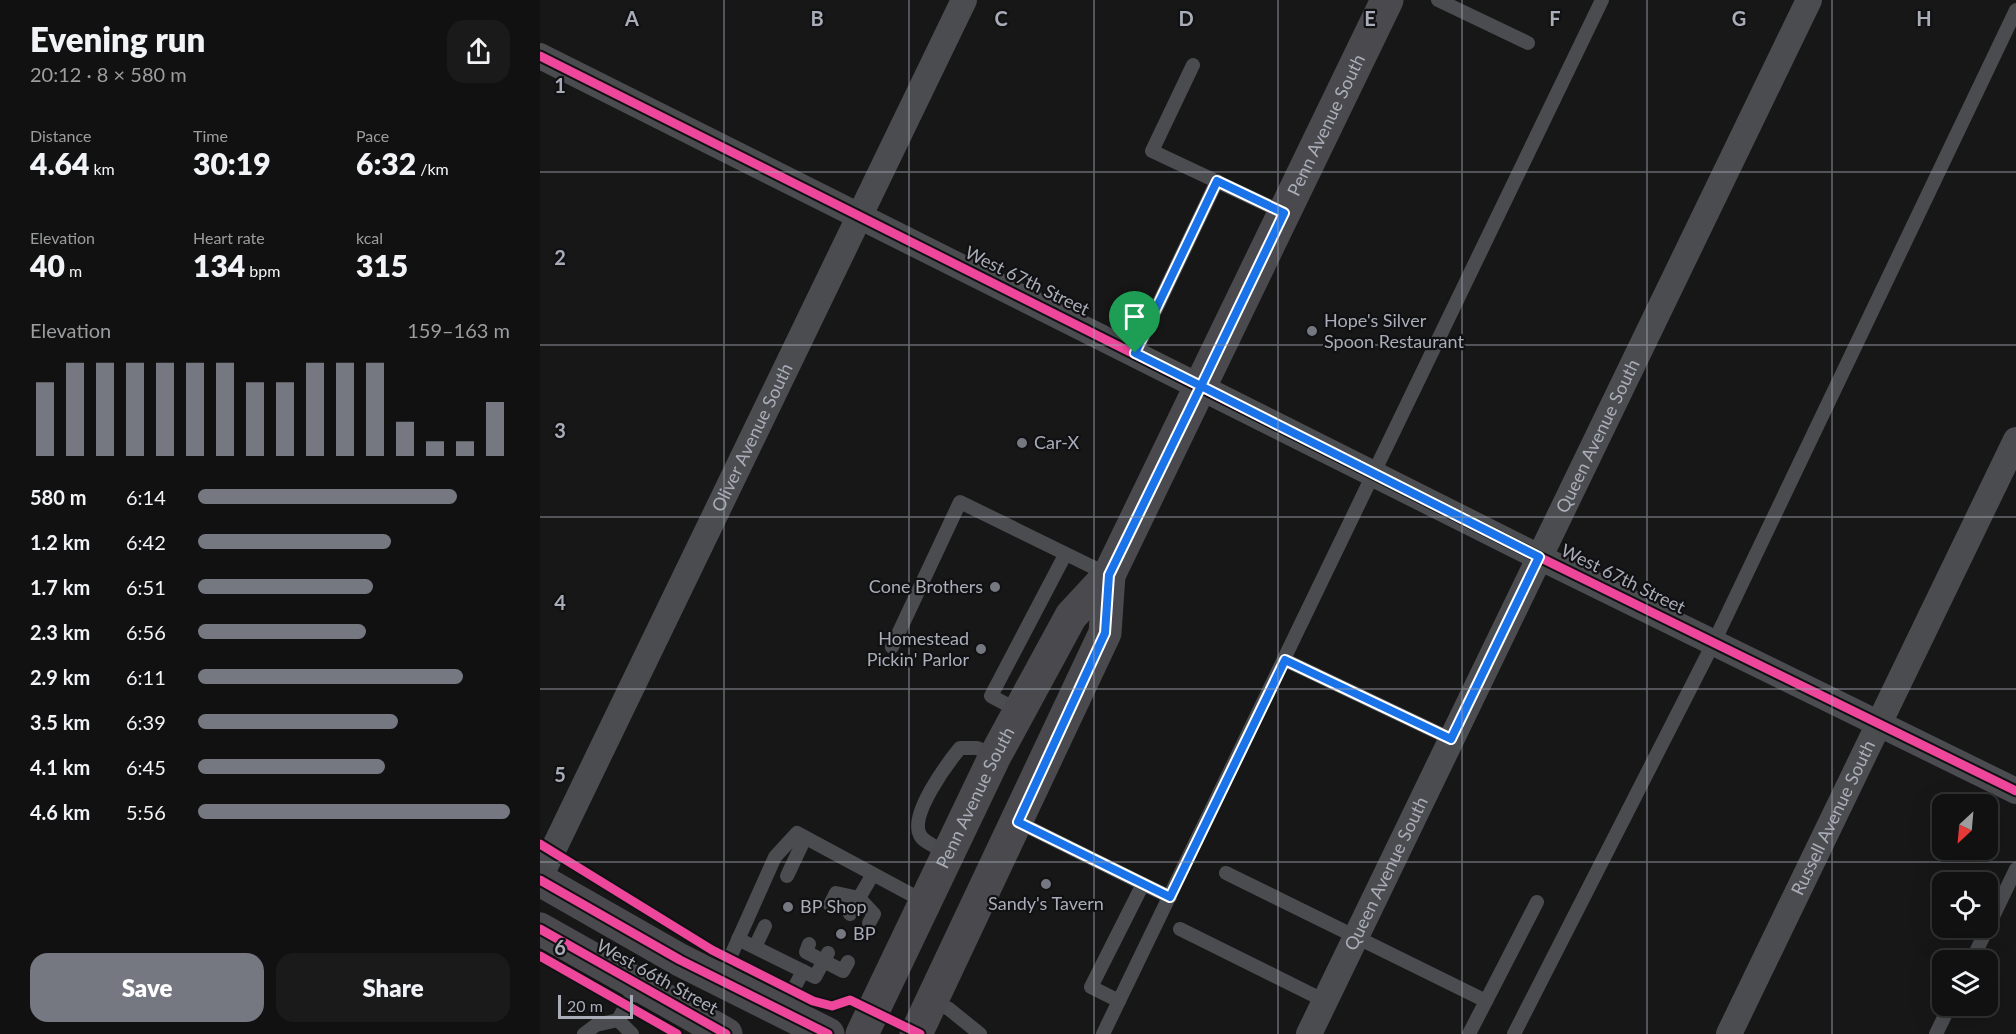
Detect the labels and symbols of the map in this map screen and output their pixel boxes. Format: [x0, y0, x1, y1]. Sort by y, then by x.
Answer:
text: A [624, 6, 639, 30]
text: B [810, 6, 824, 30]
text: C [994, 6, 1008, 30]
text: D [1178, 6, 1194, 30]
text: E [1364, 6, 1376, 30]
text: F [1549, 6, 1561, 30]
text: G [1732, 6, 1746, 30]
text: H [1916, 6, 1932, 30]
street label: Penn Avenue South [1282, 50, 1369, 199]
text: 1 [554, 73, 566, 97]
street label: West 67th Street [962, 241, 1094, 320]
text: 2 [554, 245, 566, 269]
pin [1109, 291, 1160, 353]
place label: Hope's Silver Spoon Restaurant [1324, 309, 1464, 352]
marker: Hope's Silver Spoon Restaurant [1305, 324, 1319, 338]
street label: Queen Avenue South [1551, 355, 1644, 516]
street label: Oliver Avenue South [706, 359, 797, 515]
text: 3 [554, 418, 566, 442]
place label: Car-X [1034, 431, 1079, 453]
marker: Car-X [1015, 436, 1029, 450]
street label: West 67th Street [1558, 539, 1690, 618]
place label: Cone Brothers [869, 575, 983, 597]
marker: Cone Brothers [988, 580, 1002, 594]
text: 4 [554, 590, 566, 614]
place label: Homestead Pickin' Parlor [867, 627, 969, 670]
marker: Homestead Pickin' Parlor [974, 642, 988, 656]
street label: Penn Avenue South [931, 723, 1019, 872]
street label: Russell Avenue South [1786, 736, 1879, 898]
text: 5 [554, 762, 566, 786]
street label: Queen Avenue South [1339, 793, 1432, 954]
north arrow [1932, 794, 1998, 860]
marker: Sandy's Tavern [1039, 877, 1053, 891]
place label: Sandy's Tavern [988, 892, 1104, 914]
place label: BP Shop [800, 895, 867, 917]
marker: BP Shop [781, 900, 795, 914]
place label: BP [853, 922, 876, 944]
marker: BP [834, 927, 848, 941]
street label: West 66th Street [593, 934, 722, 1019]
text: 6 [554, 935, 566, 959]
scale bar [558, 992, 633, 1020]

